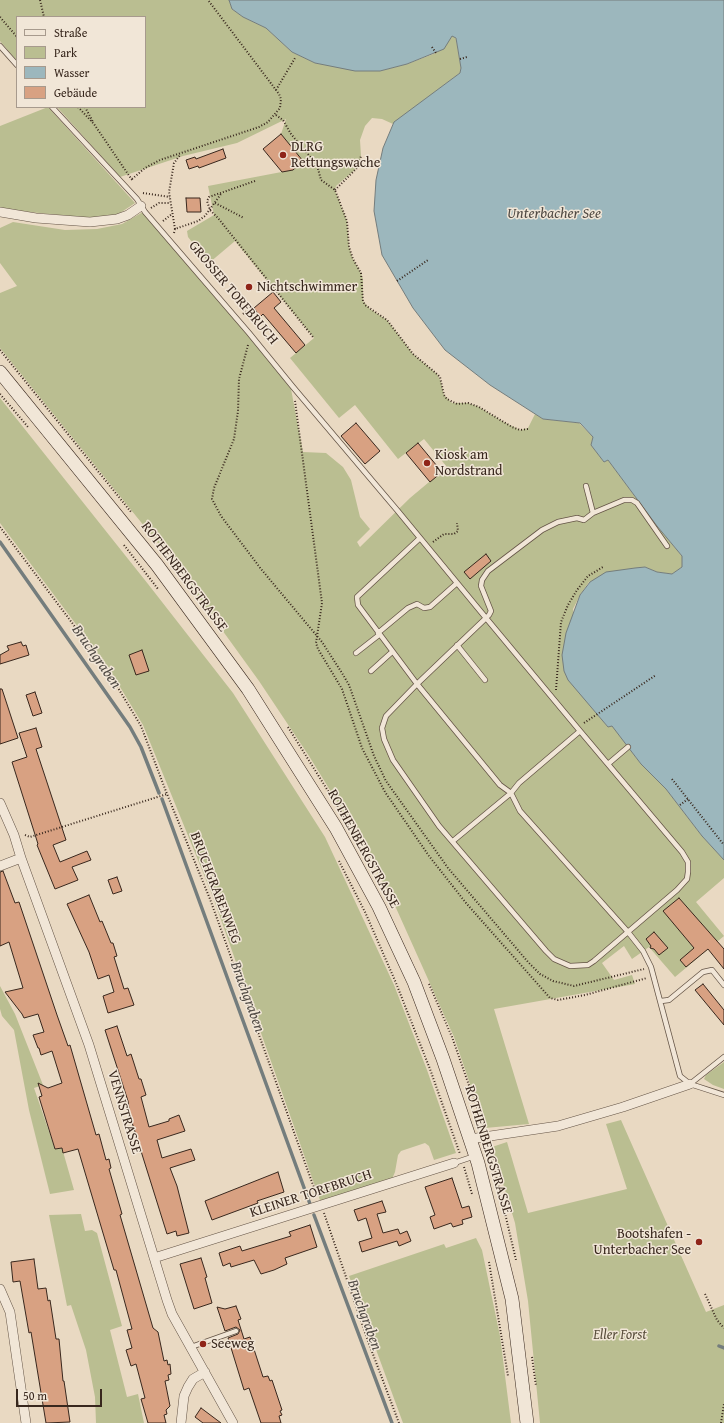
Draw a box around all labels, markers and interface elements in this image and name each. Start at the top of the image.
legend [16,16,146,108]
text: Straße [54,24,87,41]
text: Park [54,44,77,61]
text: Wasser [54,64,90,81]
text: Gebäude [54,84,97,101]
place label: DLRG Rettungswache [291,139,380,172]
marker: DLRG Rettungswache [278,150,288,160]
water label: Unterbacher See [507,205,601,223]
street label: GROSSER TORFBRUCH [185,238,281,348]
place label: Nichtschwimmer [257,279,357,295]
marker: Nichtschwimmer [244,282,254,292]
place label: Kiosk am Nordstrand [435,447,502,480]
marker: Kiosk am Nordstrand [422,458,432,468]
street label: ROTHENBERGSTRASSE [137,519,231,635]
water label: Bruchgraben [67,622,125,692]
street label: ROTHENBERGSTRASSE [323,787,403,911]
street label: BRUCHGRABENWEG [186,830,244,946]
water label: Bruchgraben [226,959,268,1035]
street label: VENNSTRASSE [103,1068,145,1156]
street label: ROTHENBERGSTRASSE [460,1084,516,1216]
street label: KLEINER TORFBRUCH [248,1166,374,1222]
place label: Bootshafen - Unterbacher See [594,1226,691,1258]
marker: Bootshafen - Unterbacher See [694,1237,704,1247]
water label: Bruchgraben [343,1277,385,1353]
park label: Eller Forst [593,1327,647,1343]
place label: Seeweg [211,1336,254,1352]
marker: Seeweg [198,1339,208,1349]
scale bar [18,1381,104,1407]
text: 50 m [23,1387,47,1404]

